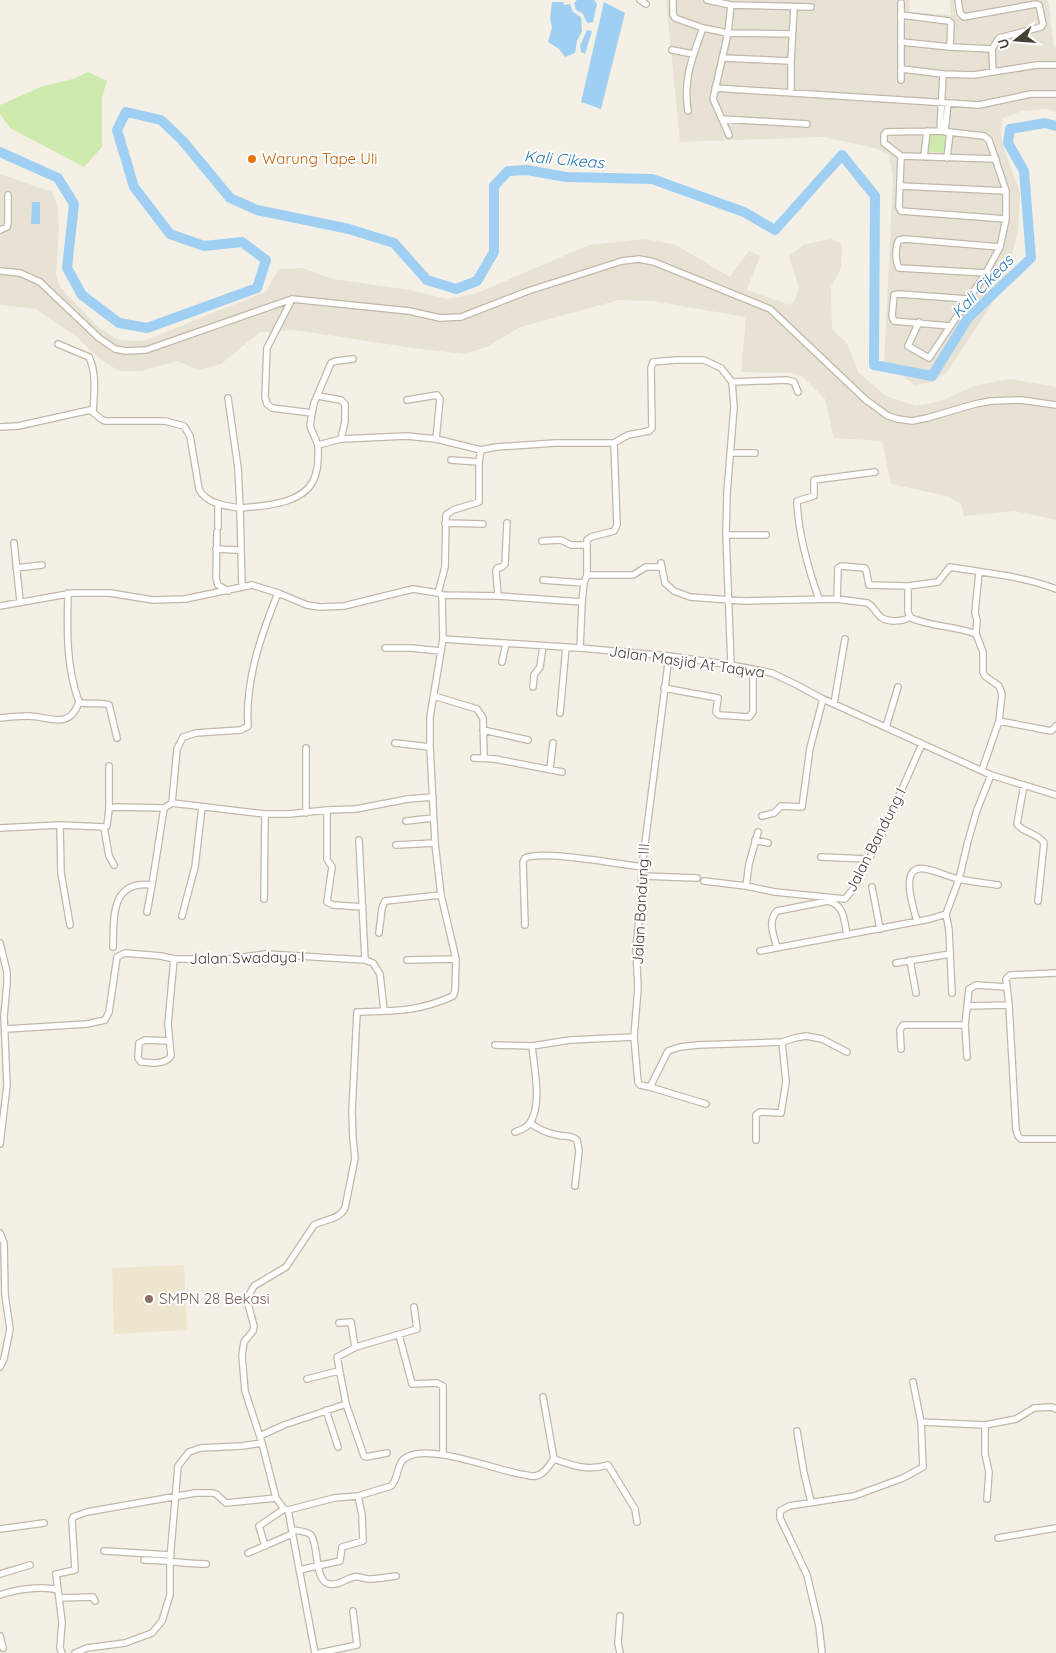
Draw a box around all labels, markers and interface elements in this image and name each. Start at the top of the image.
north arrow [991,15,1041,65]
text: U [994,36,1014,51]
water label: Kali Cikeas [523,146,606,173]
place label: Warung Tape Uli [262,149,378,168]
marker: Warung Tape Uli [246,153,258,165]
water label: Kali Cikeas [947,249,1018,322]
street label: Jalan Masjid At Taqwa [608,641,766,682]
street label: Jalan Bandung I [841,785,910,895]
street label: Jalan Bandung III [628,843,653,965]
street label: Jalan Swadaya I [189,947,305,968]
place label: SMPN 28 Bekasi [159,1289,270,1308]
marker: SMPN 28 Bekasi [143,1293,155,1305]

